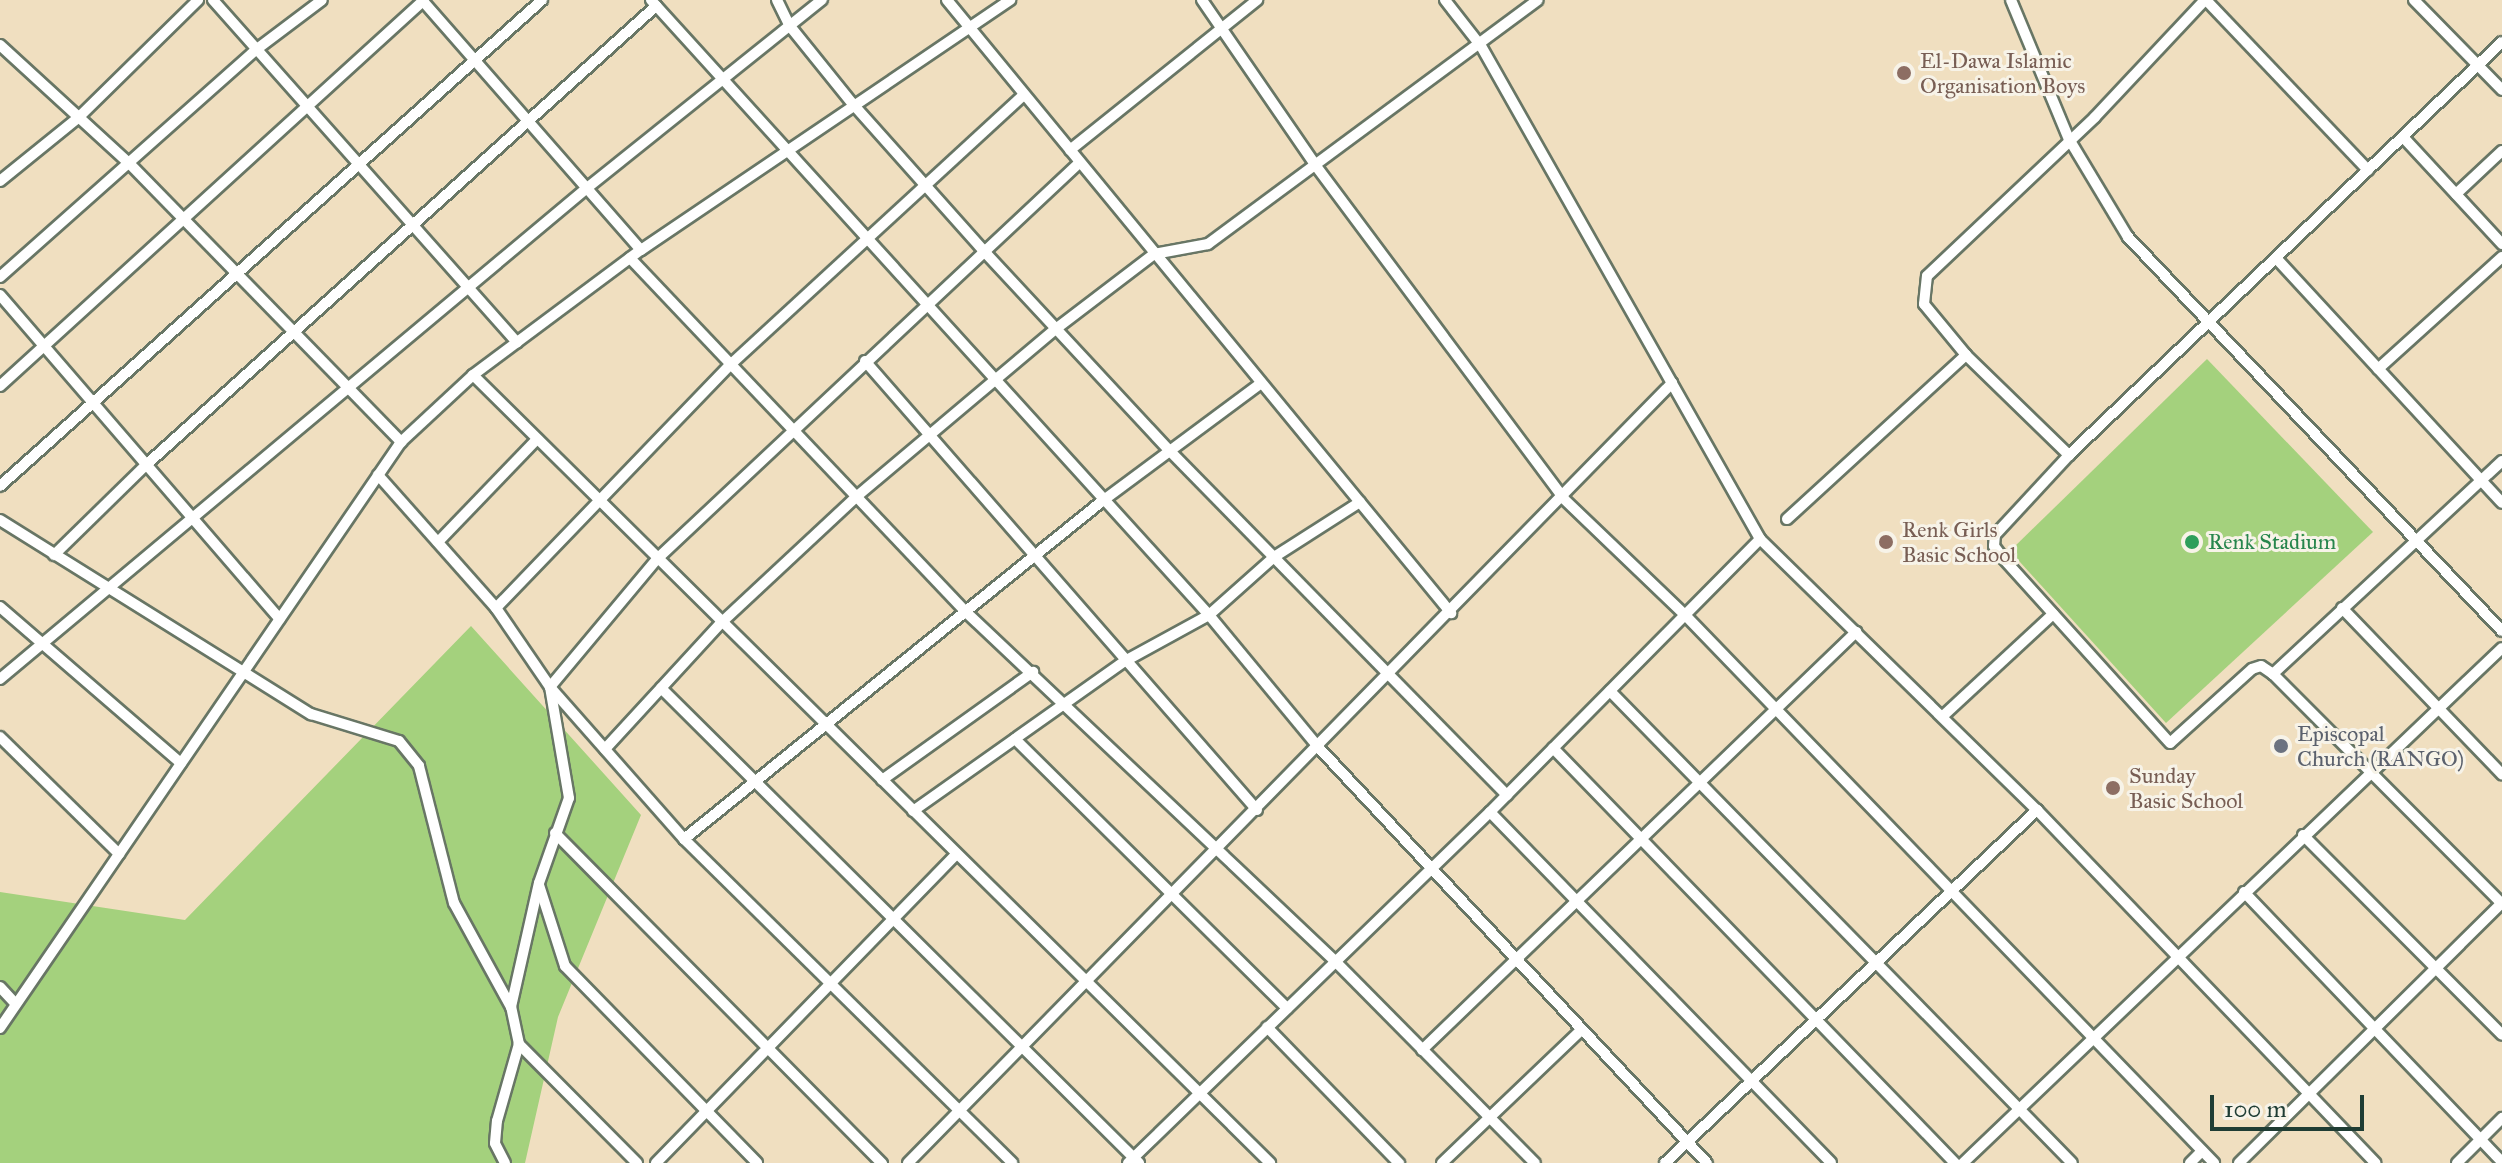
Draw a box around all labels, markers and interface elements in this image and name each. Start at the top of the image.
place label: El-Dawa Islamic Organisation Boys [1920,47,2085,98]
marker: El-Dawa Islamic Organisation Boys [1895,64,1913,82]
place label: Renk Girls Basic School [1902,516,2016,568]
place label: Renk Stadium [2208,529,2336,555]
marker: Renk Girls Basic School [1877,533,1895,551]
marker: Renk Stadium [2183,533,2201,551]
place label: Episcopal Church (RANGO) [2297,720,2464,772]
marker: Episcopal Church (RANGO) [2272,737,2290,755]
place label: Sunday Basic School [2129,762,2243,814]
marker: Sunday Basic School [2104,779,2122,797]
scale bar [2214,1079,2368,1129]
text: 100 m [2224,1094,2287,1124]

